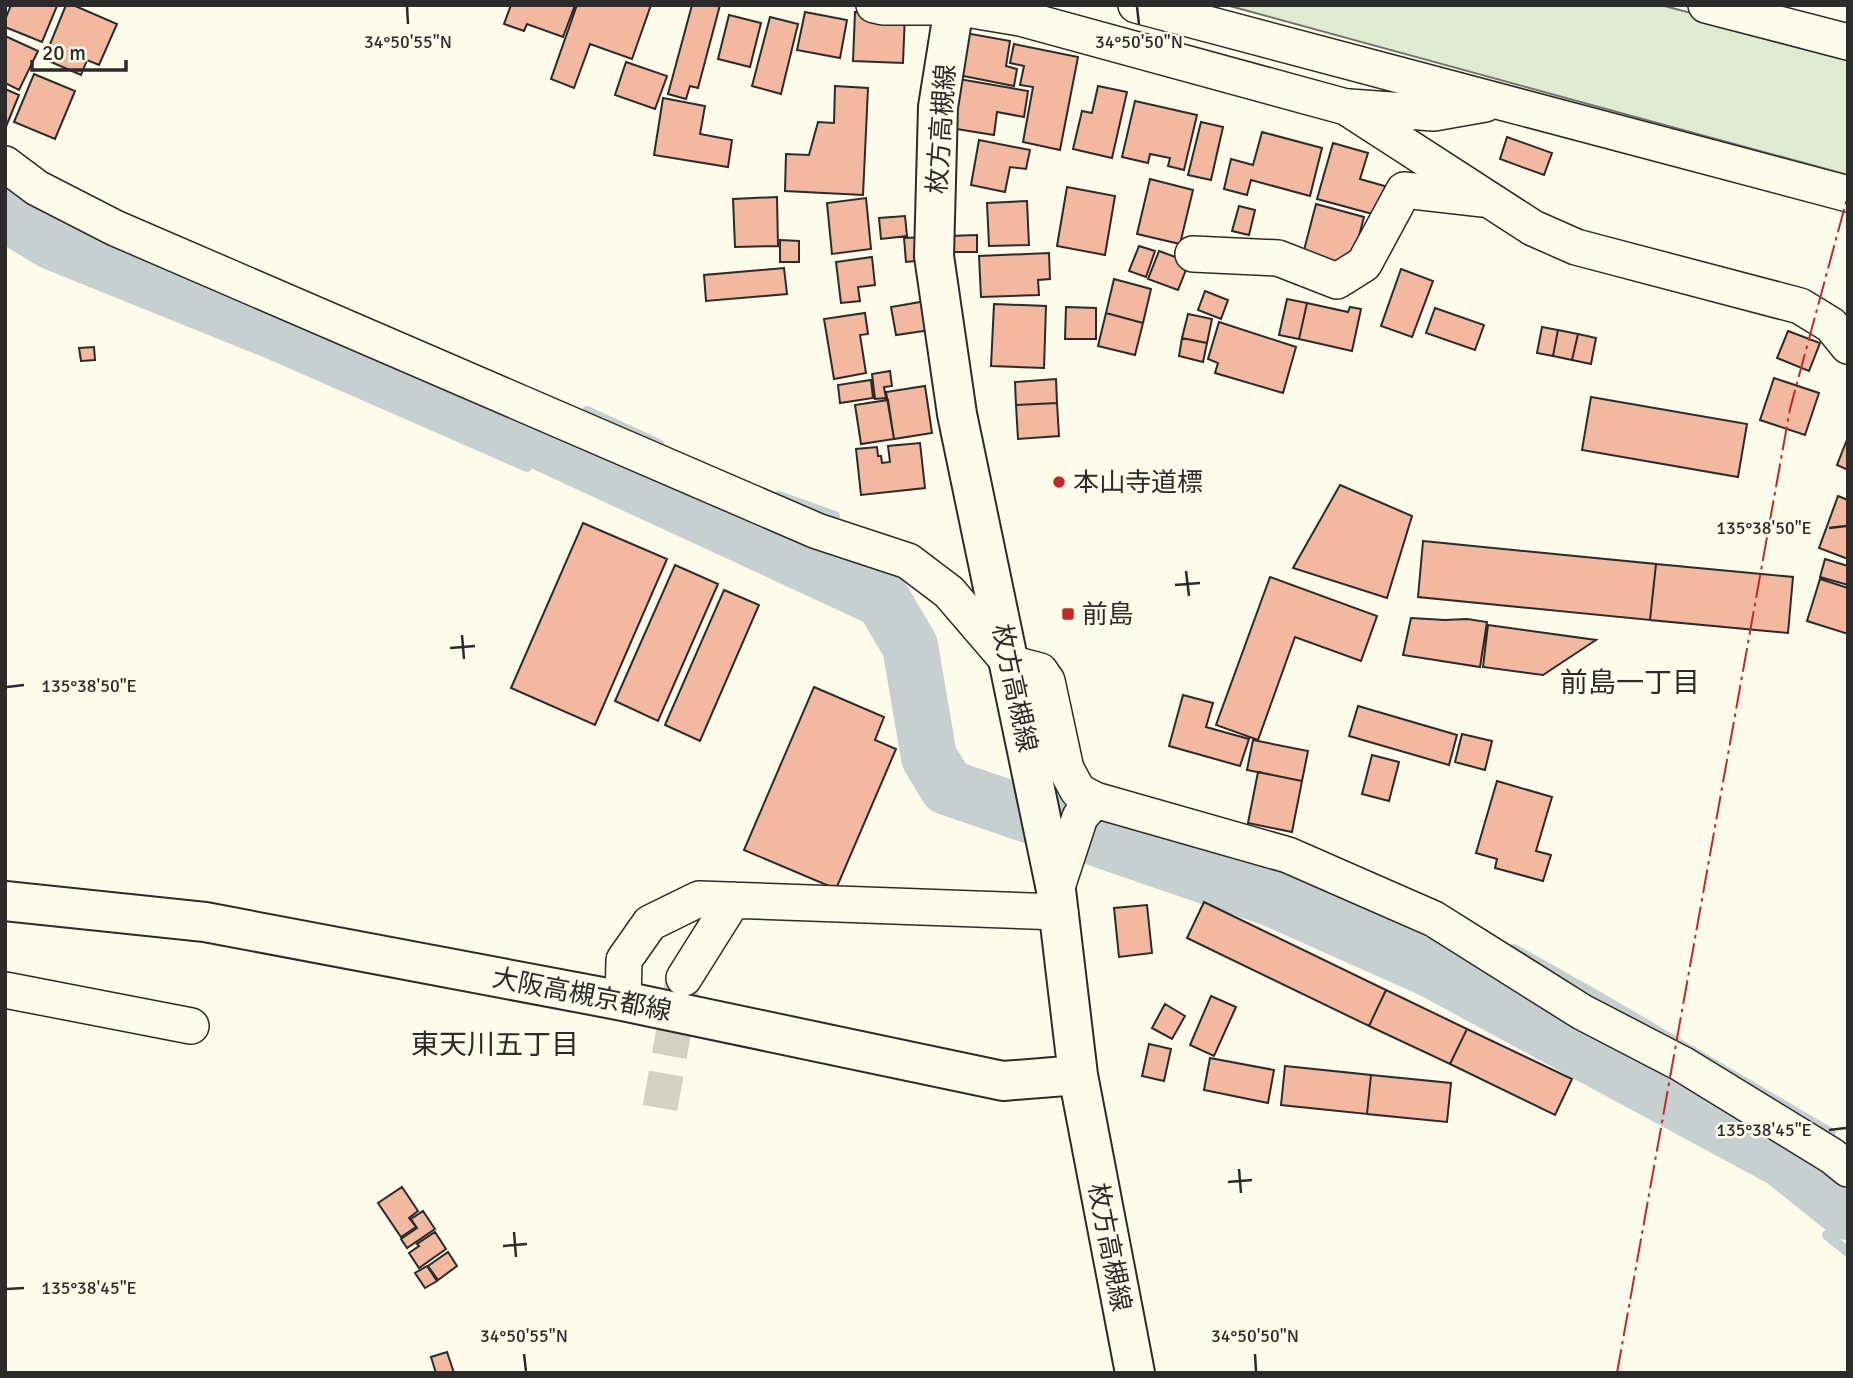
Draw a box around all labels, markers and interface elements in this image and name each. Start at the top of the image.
scale bar [32,28,126,72]
text: 34°50'55"N [364,31,452,53]
text: 34°50'50"N [1095,31,1183,53]
text: 20 m [42,40,86,66]
street label: 枚方高槻線 [922,63,962,195]
place label: 本山寺道標 [1073,467,1203,499]
marker: 本山寺道標 [1051,474,1067,490]
text: 135°38'50"E [1716,517,1812,539]
place label: 前島 [1082,599,1134,631]
marker: 前島 [1060,606,1076,622]
street label: 枚方高槻線 [985,621,1043,755]
district label: 前島一丁目 [1560,666,1700,700]
text: 135°38'50"E [41,675,137,697]
street label: 大阪高槻京都線 [489,962,674,1028]
district label: 東天川五丁目 [411,1028,579,1062]
text: 135°38'45"E [1716,1119,1812,1141]
street label: 枚方高槻線 [1081,1180,1137,1314]
text: 135°38'45"E [41,1277,137,1299]
text: 34°50'55"N [480,1325,568,1347]
text: 34°50'50"N [1211,1325,1299,1347]

